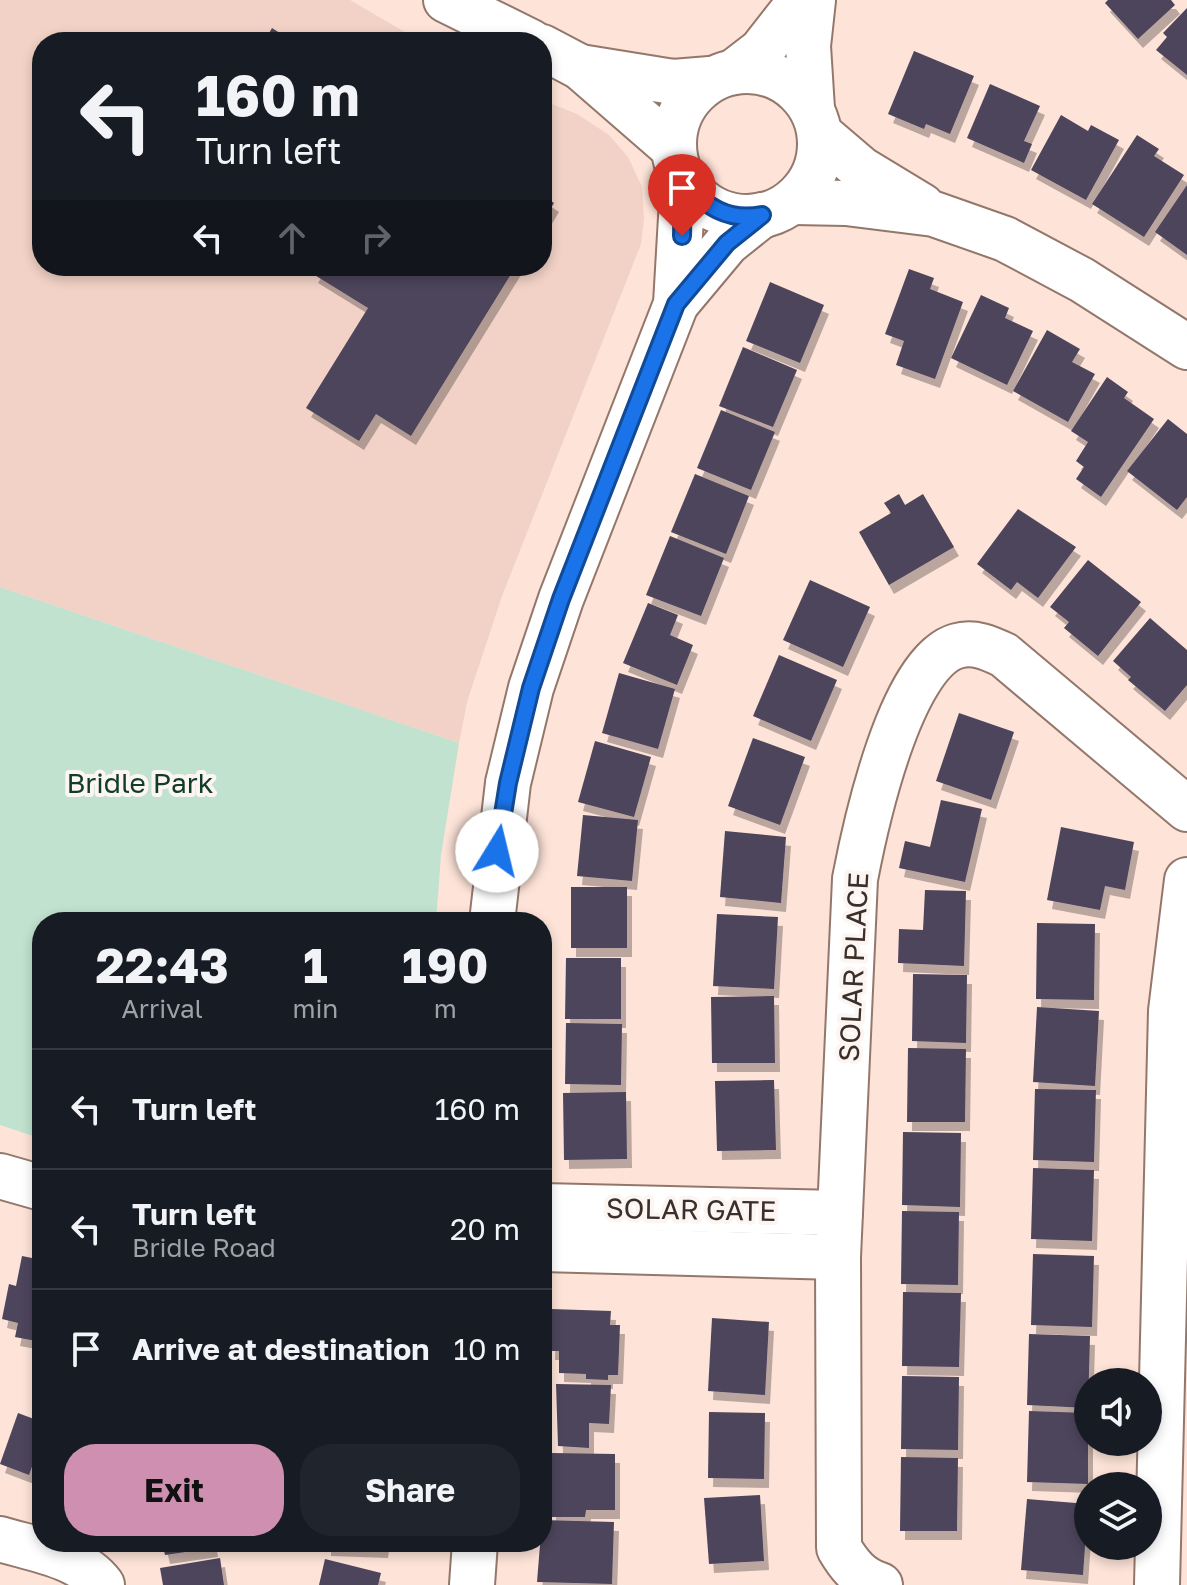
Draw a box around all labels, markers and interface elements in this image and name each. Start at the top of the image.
text: 160 m [196,61,360,128]
icon: left [64,64,168,168]
text: Turn left [196,129,342,172]
pin [648,154,716,236]
icon: arrive [660,166,704,210]
icon: left [186,216,230,260]
icon: ahead [270,216,314,260]
icon: right [354,216,398,260]
park label: Bridle Park [67,766,214,799]
position arrow [455,809,539,893]
street label: SOLAR PLACE [832,871,874,1063]
text: 22:43 [96,936,229,994]
text: 1 [303,936,328,994]
text: 190 [402,936,488,994]
text: Arrival [121,993,203,1024]
text: min [292,993,338,1024]
text: m [434,993,457,1024]
icon: left [64,1087,108,1131]
text: Turn left [132,1091,257,1127]
text: 160 m [435,1091,520,1127]
street label: SOLAR GATE [606,1191,776,1227]
text: Turn left [132,1196,257,1232]
icon: left [64,1207,108,1251]
text: 20 m [450,1211,520,1247]
text: Bridle Road [132,1232,276,1263]
icon: arrive [64,1327,108,1371]
text: Arrive at destination [132,1331,429,1367]
text: 10 m [453,1331,521,1367]
map controls [1074,1368,1162,1560]
button: sound [1074,1368,1162,1456]
button: Exit [64,1444,284,1536]
button: Share [300,1444,520,1536]
button: layers [1074,1472,1162,1560]

